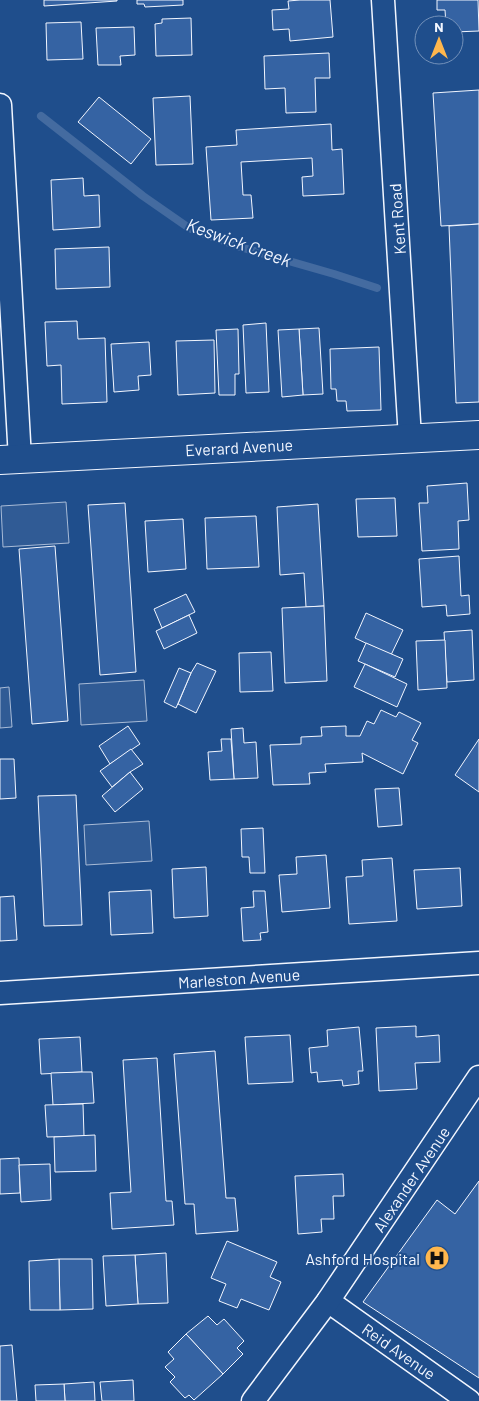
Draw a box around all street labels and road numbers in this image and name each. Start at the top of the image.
street label: Kent Road [385,183,409,255]
street label: Everard Avenue [185,435,293,459]
street label: Marleston Avenue [177,964,301,992]
street label: Alexander Avenue [369,1123,453,1235]
street label: Reid Avenue [359,1319,439,1383]

